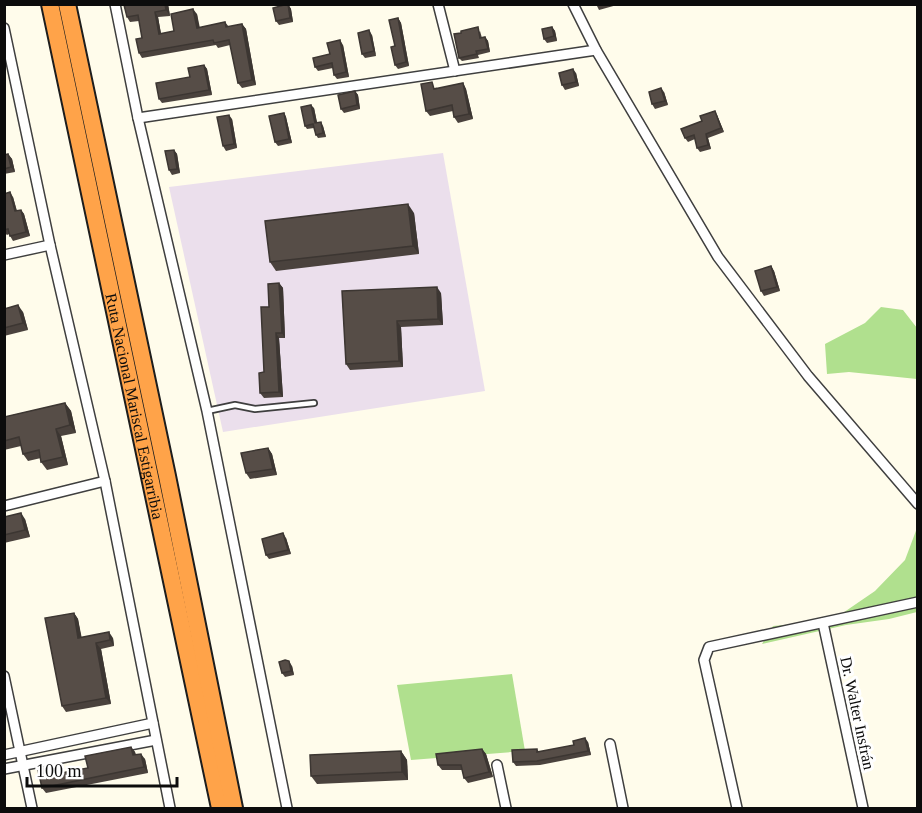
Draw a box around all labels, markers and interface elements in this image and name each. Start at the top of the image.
street label: Ruta Nacional Mariscal Estigarribia [102,292,167,521]
street label: Dr. Walter Insfrán [837,655,878,771]
scale bar [27,750,177,788]
text: 100 m [36,761,82,781]

